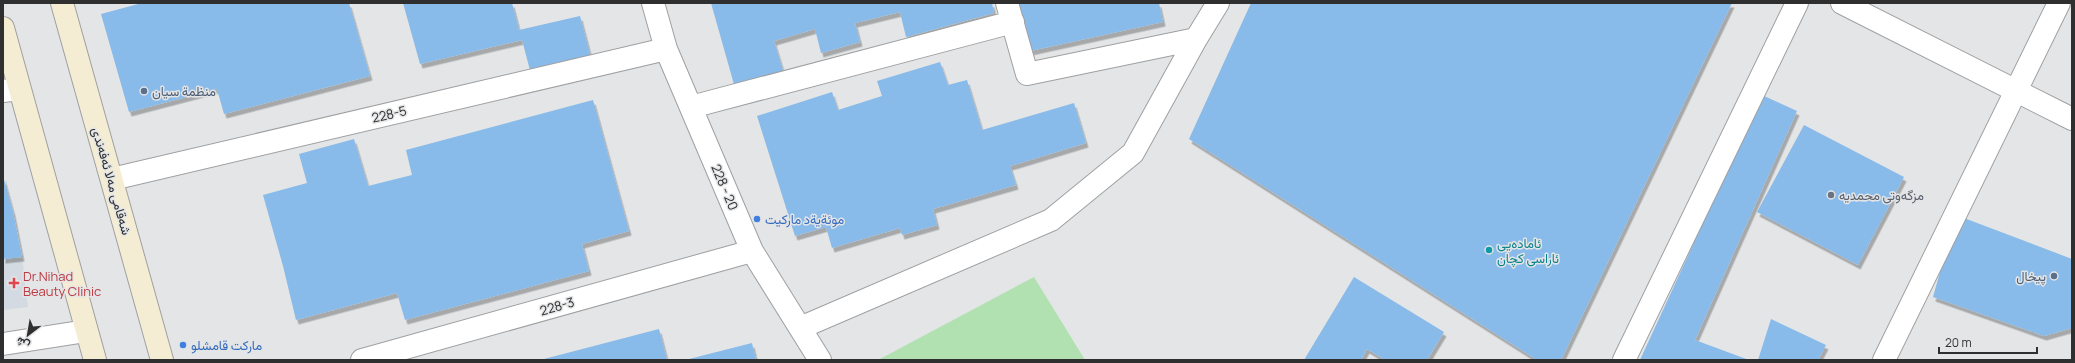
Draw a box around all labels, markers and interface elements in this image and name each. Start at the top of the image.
place label: منظمة سيان [152,82,216,100]
marker: منظمة سيان [139,86,149,96]
street label: 228-5 [370,101,408,127]
street label: شەقامی مەلا ئەفەندی [88,125,136,237]
street label: 228 - 20 [707,161,743,213]
place label: مزگەوتی محمدیە [1839,186,1924,204]
marker: مزگەوتی محمدیە [1826,190,1836,200]
place label: موئةيةد ماركيت [765,210,844,228]
marker: موئةيةد ماركيت [752,214,762,224]
place label: ئامادەیی ئاراسی کچان [1497,234,1559,268]
marker: ئامادەیی ئاراسی کچان [1484,245,1494,255]
place label: Dr.Nihad Beauty Clinic [23,267,101,300]
place label: پيخال [2016,267,2046,286]
marker: پيخال [2049,271,2059,281]
marker: Dr.Nihad Beauty Clinic [8,277,20,289]
street label: 228-3 [538,293,576,319]
north arrow [8,315,48,355]
scale bar [1939,329,2037,355]
text: ش [13,334,32,354]
text: 20 m [1945,334,1972,351]
place label: ماركت قامشلو [191,336,262,354]
marker: ماركت قامشلو [178,340,188,350]

